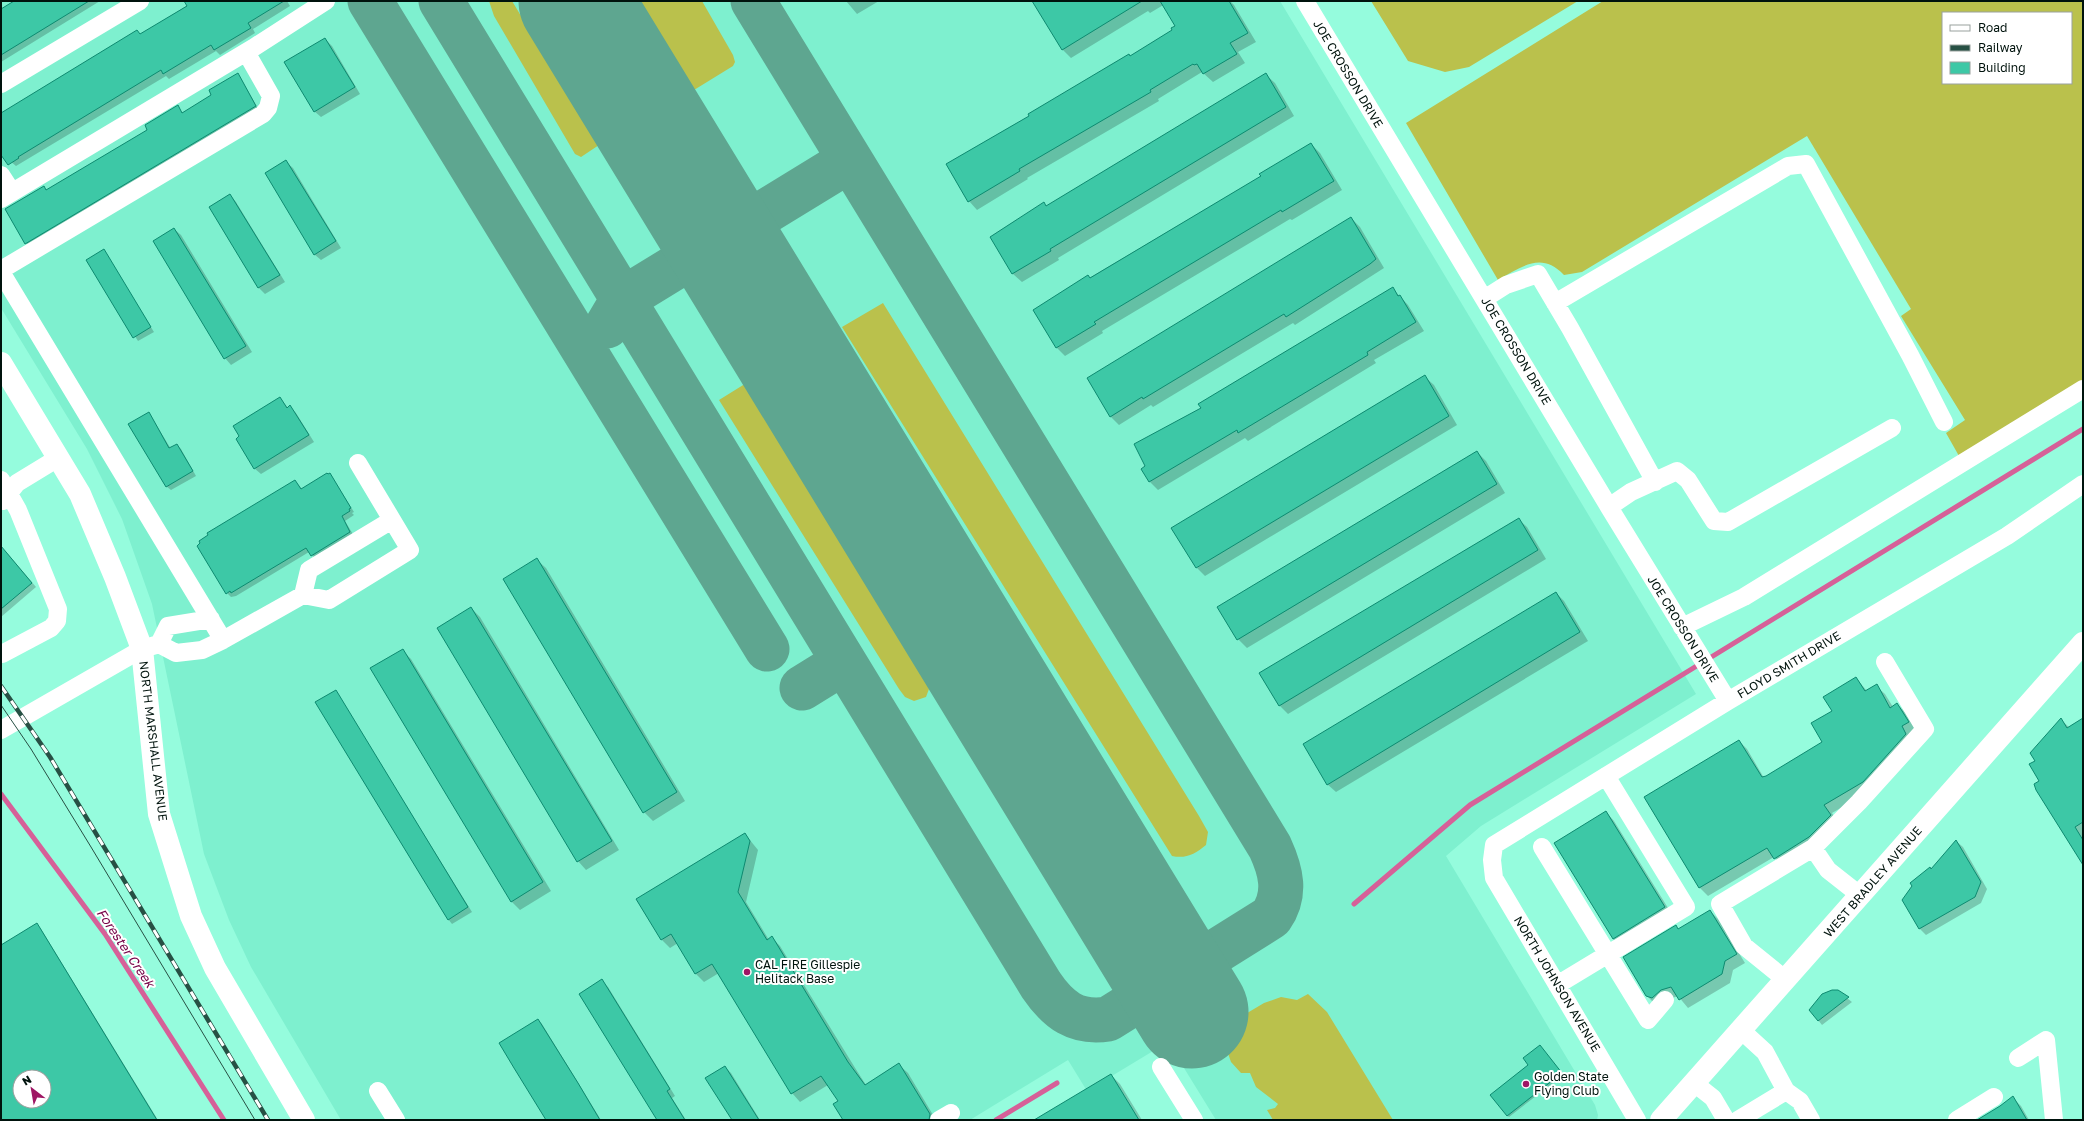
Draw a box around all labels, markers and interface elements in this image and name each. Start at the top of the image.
legend [1942,12,2072,84]
street label: JOE CROSSON DRIVE [1310,17,1387,130]
text: Road [1978,20,2007,35]
text: Railway [1978,40,2023,55]
text: Building [1978,60,2026,75]
street label: JOE CROSSON DRIVE [1478,294,1555,407]
street label: JOE CROSSON DRIVE [1644,573,1722,685]
street label: FLOYD SMITH DRIVE [1734,628,1843,701]
street label: NORTH MARSHALL AVENUE [136,660,171,822]
street label: WEST BRADLEY AVENUE [1820,823,1925,940]
water label: Forester Creek [94,905,159,992]
street label: NORTH JOHNSON AVENUE [1511,913,1604,1054]
place label: CAL FIRE Gillespie Helitack Base [755,957,860,986]
marker: CAL FIRE Gillespie Helitack Base [742,967,752,977]
north arrow [12,1069,52,1109]
place label: Golden State Flying Club [1534,1069,1609,1098]
text: N [20,1072,34,1088]
marker: Golden State Flying Club [1521,1079,1531,1089]

